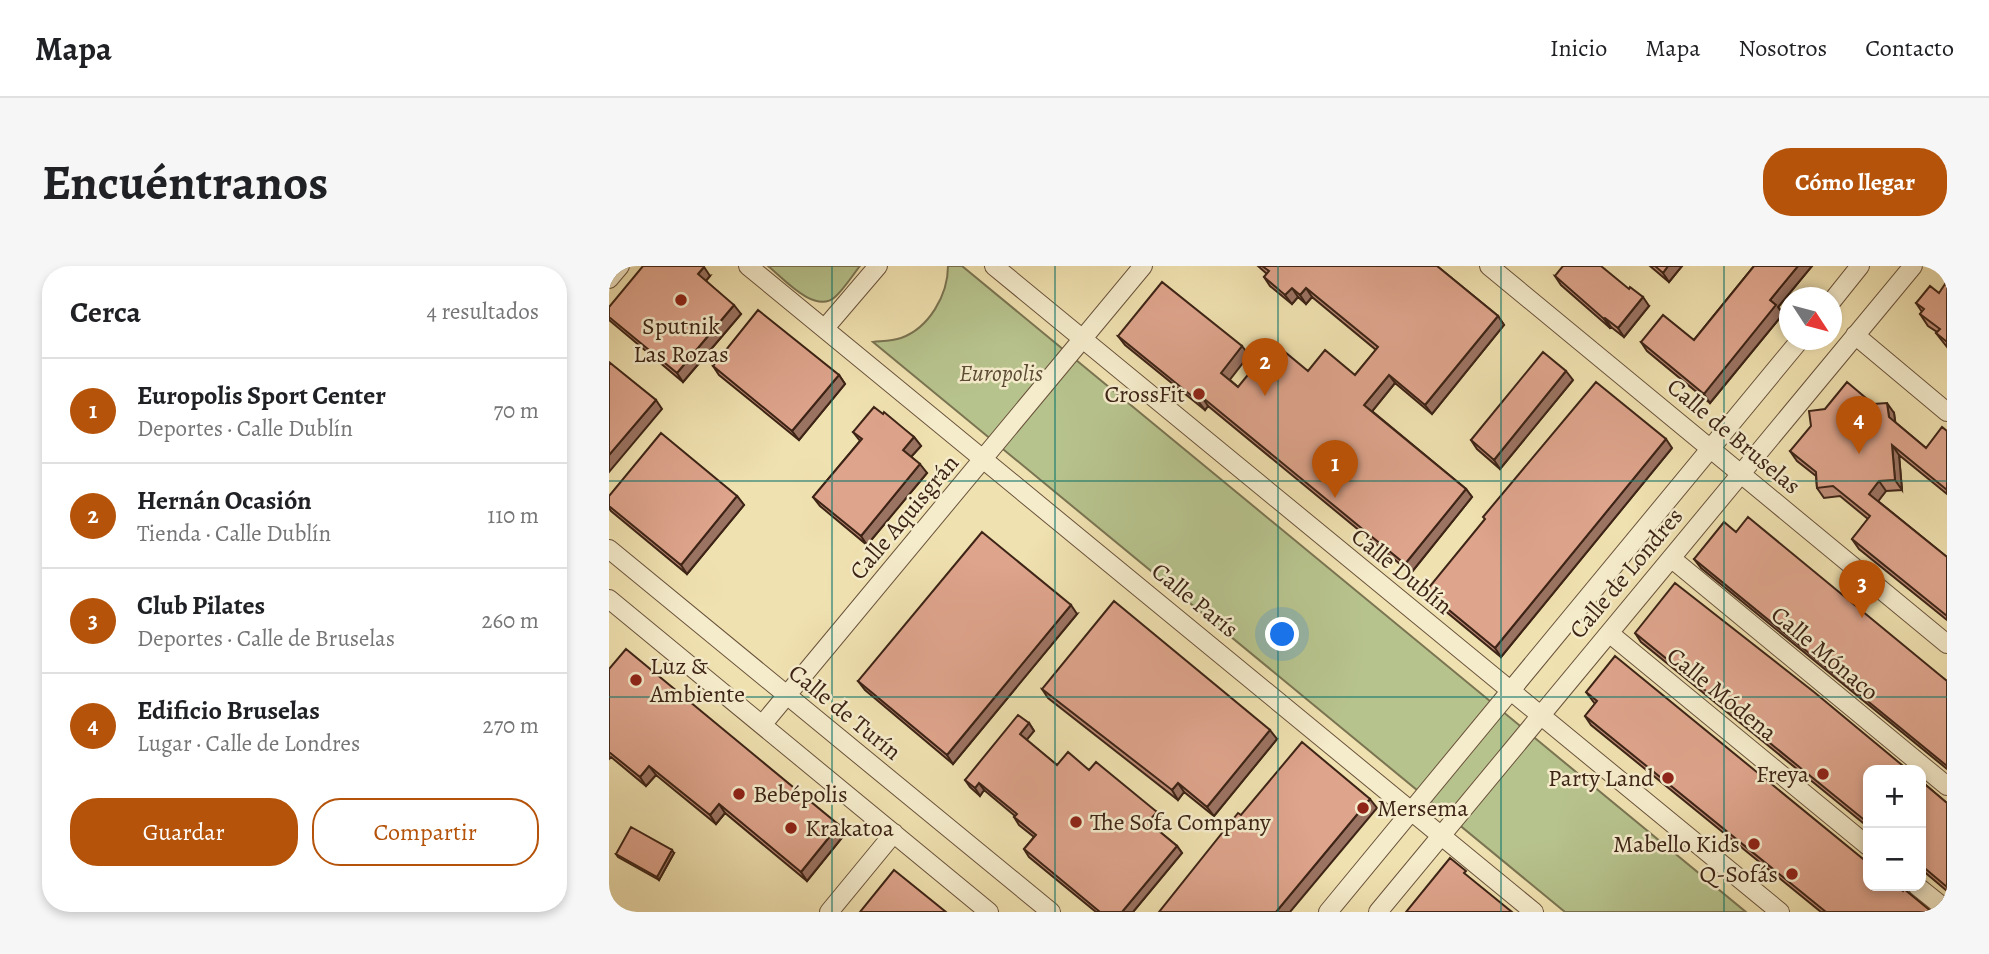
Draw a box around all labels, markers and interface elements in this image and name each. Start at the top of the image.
text: Mapa [35,26,112,71]
text: Inicio [1550,32,1607,64]
text: Mapa [1645,32,1700,64]
text: Nosotros [1738,32,1827,64]
text: Contacto [1865,32,1954,64]
button: Cómo llegar [1763,148,1947,216]
text: Encuéntranos [42,149,328,216]
north arrow [1779,287,1842,350]
text: Cerca [70,292,141,332]
marker: Sputnik Las Rozas [673,292,689,308]
text: 4 resultados [426,296,539,327]
place label: Sputnik Las Rozas [633,310,729,370]
pin: 2 [1242,338,1288,396]
park label: Europolis [959,357,1043,389]
street label: Calle de Bruselas [1660,371,1808,501]
text: Europolis Sport Center [137,378,386,413]
place label: CrossFit [1104,378,1185,410]
marker: CrossFit [1191,386,1207,402]
text: 1 [89,395,97,426]
text: 70 m [493,395,539,426]
pin: 4 [1836,396,1882,454]
text: Deportes · Calle Dublín [137,413,353,444]
pin: 1 [1312,440,1358,498]
street label: Calle Aquisgrán [842,448,966,586]
text: Hernán Ocasión [137,483,312,518]
text: 2 [87,500,99,531]
text: 110 m [487,500,539,531]
street label: Calle de Londres [1562,501,1690,645]
text: Tienda · Calle Dublín [137,518,331,549]
street label: Calle Dublín [1345,520,1459,622]
street label: Calle París [1145,555,1245,645]
pin: 3 [1839,560,1885,618]
text: Club Pilates [137,588,265,623]
street label: Calle Mónaco [1764,599,1886,707]
text: 3 [88,605,98,636]
text: 260 m [481,605,539,636]
your location [1265,617,1299,651]
text: Deportes · Calle de Bruselas [137,623,395,654]
street label: Calle Módena [1660,640,1784,749]
place label: Luz & Ambiente [649,650,745,710]
street label: Calle de Turín [782,657,908,767]
marker: Luz & Ambiente [628,672,644,688]
text: Edificio Bruselas [137,693,320,728]
text: 4 [88,710,98,741]
text: 270 m [482,710,539,741]
text: Lugar · Calle de Londres [137,728,360,759]
place label: Freya [1756,758,1810,790]
place label: Party Land [1548,762,1654,794]
map controls [1863,765,1926,891]
button: + [1863,765,1926,828]
marker: Freya [1815,766,1831,782]
marker: Party Land [1660,770,1676,786]
place label: Bebépolis [753,778,848,810]
marker: Bebépolis [731,786,747,802]
place label: Mersema [1377,792,1469,824]
button: Guardar [70,798,298,866]
button: Compartir [312,798,539,866]
marker: Mersema [1355,800,1371,816]
place label: The Sofa Company [1090,806,1271,838]
place label: Krakatoa [805,812,895,844]
marker: The Sofa Company [1068,814,1084,830]
marker: Krakatoa [783,820,799,836]
place label: Mabello Kids [1613,828,1740,860]
button: − [1863,828,1926,891]
marker: Mabello Kids [1746,836,1762,852]
place label: Q-Sofás [1699,858,1778,890]
marker: Q-Sofás [1784,866,1800,882]

